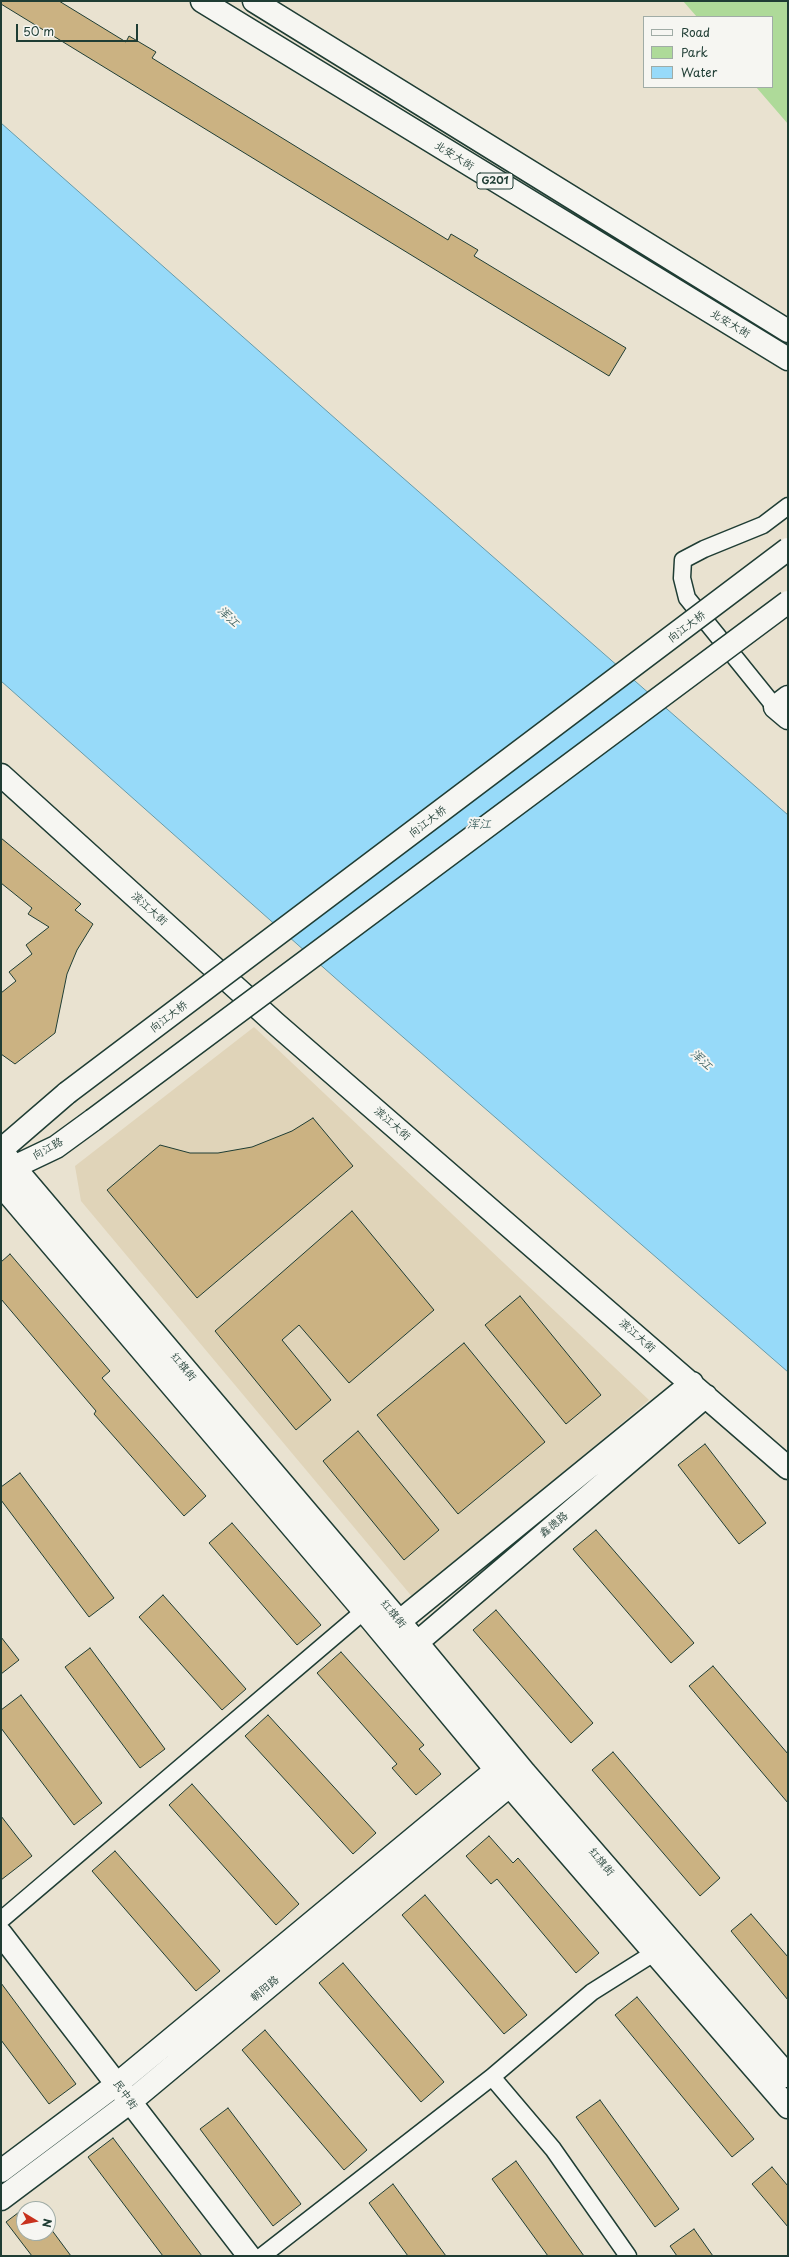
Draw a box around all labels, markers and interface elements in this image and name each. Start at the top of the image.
scale bar [18,16,140,42]
legend [643,16,773,88]
text: 50 m [23,22,54,40]
text: Road [681,23,710,41]
text: Park [681,43,708,61]
text: Water [681,63,717,81]
street label: 北安大街 [432,139,476,173]
road number: G201 [477,173,513,189]
street label: 北安大街 [708,307,752,341]
water label: 浑江 [214,604,242,630]
street label: 向江大桥 [665,608,709,646]
street label: 向江大桥 [406,803,450,841]
water label: 浑江 [467,818,491,832]
street label: 滨江大街 [128,889,170,929]
street label: 向江大桥 [147,998,191,1036]
water label: 浑江 [687,1047,715,1073]
street label: 滨江大街 [371,1105,413,1143]
street label: 向江路 [30,1135,66,1163]
street label: 滨江大街 [616,1317,658,1355]
street label: 红旗街 [167,1350,199,1384]
street label: 鑫德路 [537,1509,571,1541]
street label: 红旗街 [377,1597,409,1631]
street label: 红旗街 [585,1845,617,1879]
street label: 朝阳路 [248,1973,282,2005]
street label: 民中街 [110,2078,140,2112]
north arrow [16,2201,56,2241]
text: N [38,2217,56,2229]

